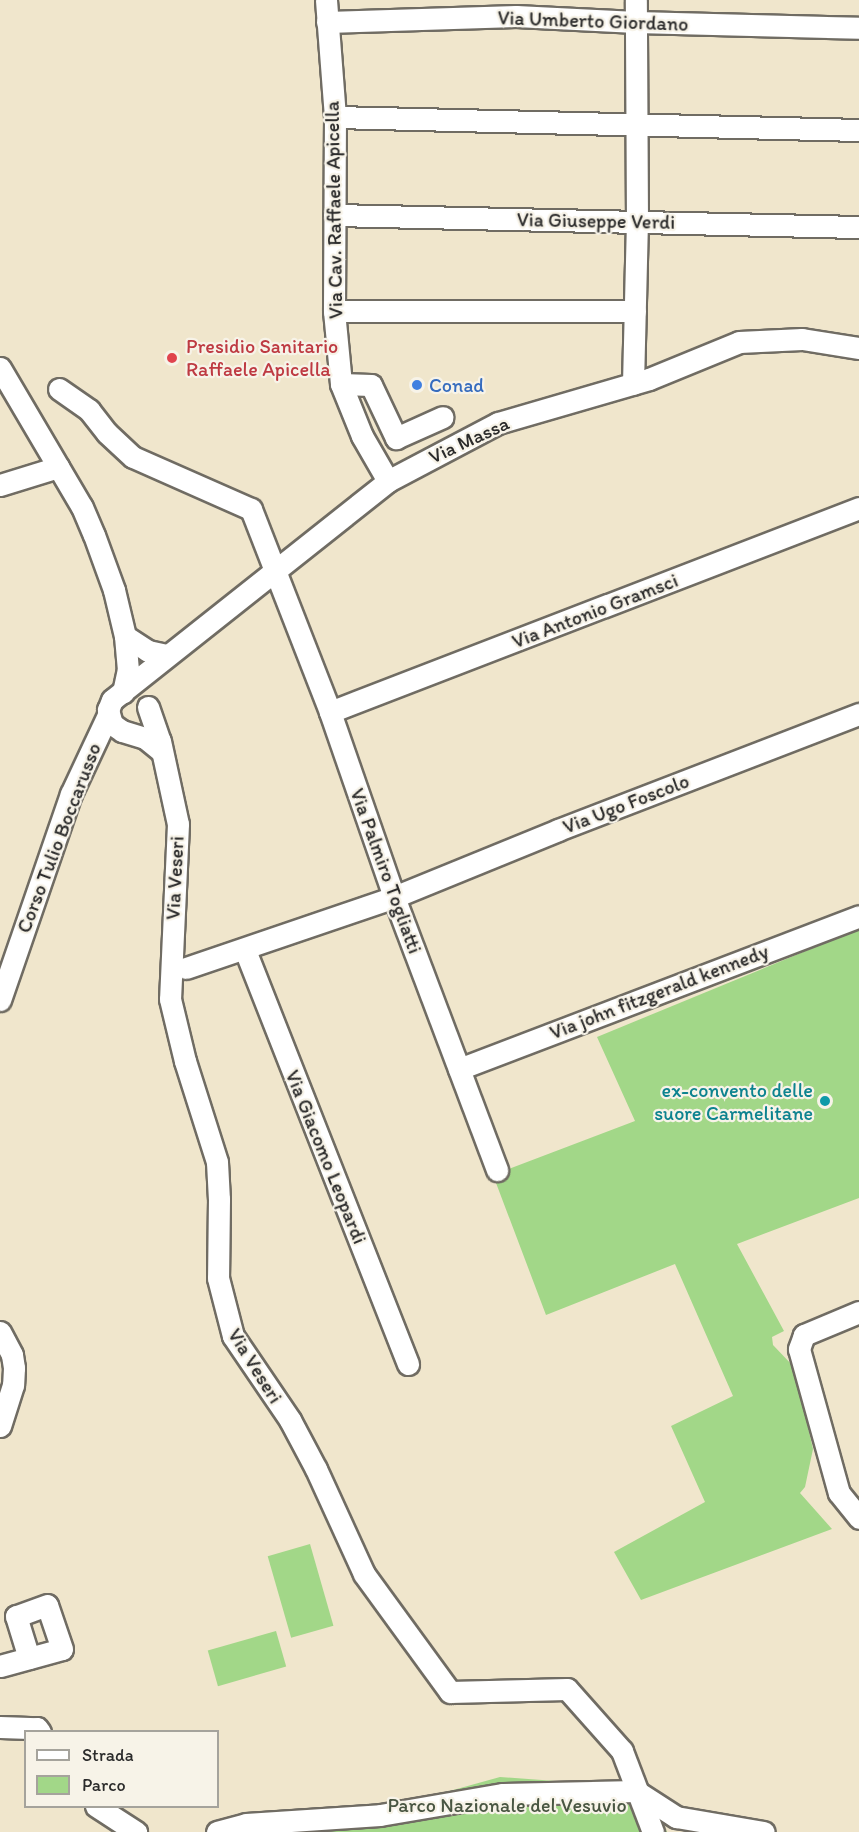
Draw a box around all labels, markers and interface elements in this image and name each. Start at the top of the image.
street label: Via Umberto Giordano [497,6,689,36]
street label: Via Cav. Raffaele Apicella [320,101,348,319]
street label: Via Giuseppe Verdi [517,208,675,234]
place label: Presidio Sanitario Raffaele Apicella [186,334,339,381]
marker: Presidio Sanitario Raffaele Apicella [163,349,181,367]
place label: Conad [429,373,484,397]
marker: Conad [410,378,424,392]
street label: Via Massa [425,411,513,469]
street label: Via Antonio Gramsci [509,568,681,654]
street label: Corso Tulio Boccarusso [12,741,106,935]
street label: Via Ugo Foscolo [560,769,692,839]
street label: Via Palmiro Togliatti [345,786,427,956]
street label: Via Veseri [161,836,189,920]
street label: Via john fitzgerald kennedy [546,939,772,1045]
street label: Via Giacomo Leopardi [280,1067,372,1247]
place label: ex-convento delle suore Carmelitane [656,1078,813,1125]
marker: ex-convento delle suore Carmelitane [818,1094,832,1108]
street label: Via Veseri [223,1325,287,1407]
legend [24,1730,219,1808]
text: Strada [82,1744,134,1766]
text: Parco [82,1774,126,1796]
park label: Parco Nazionale del Vesuvio [388,1793,626,1817]

